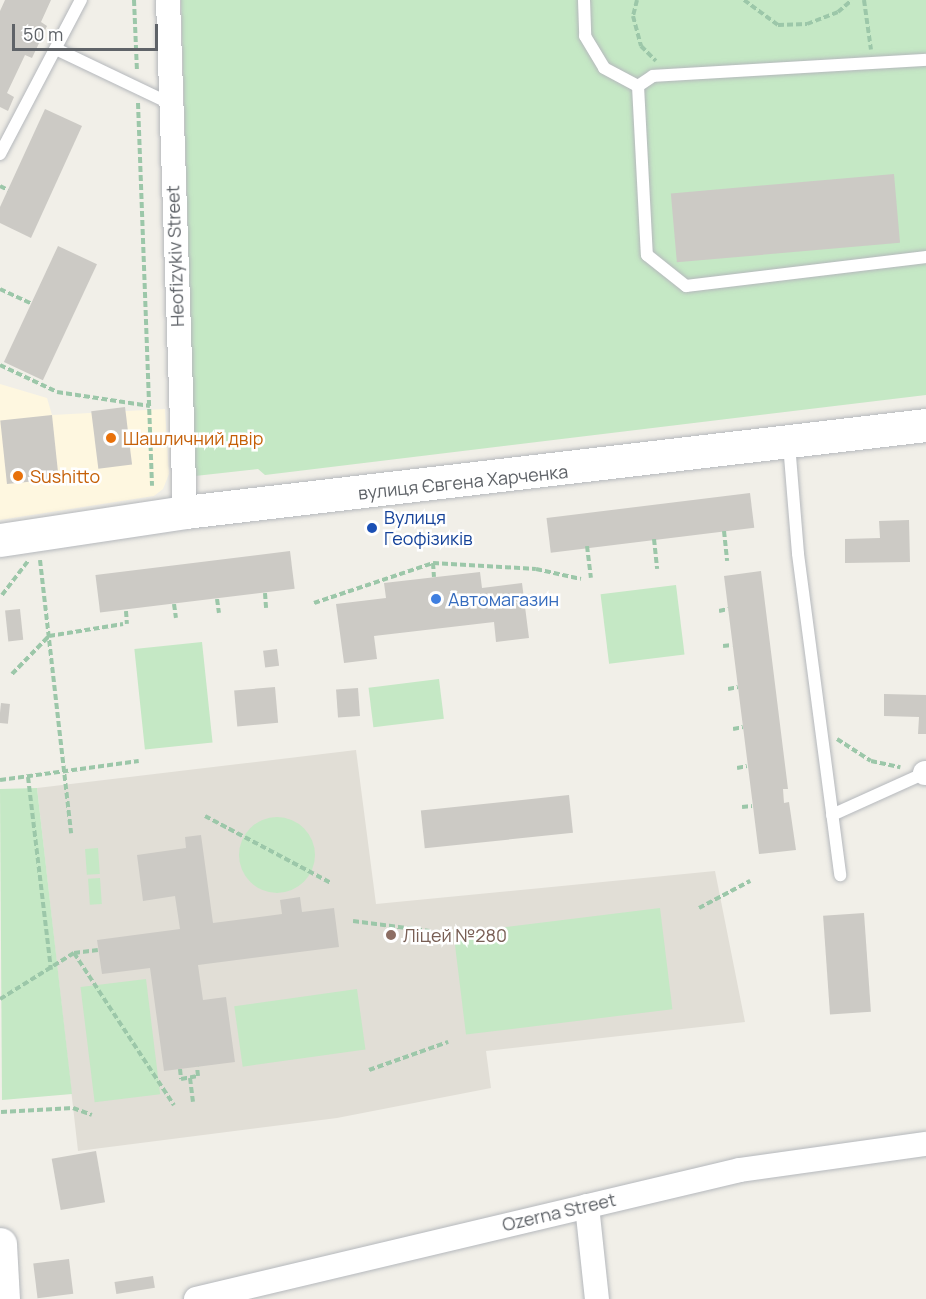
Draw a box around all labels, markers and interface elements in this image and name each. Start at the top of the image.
scale bar [15,12,160,50]
text: 50 m [23,22,63,46]
street label: Heofizykiv Street [162,185,188,327]
place label: Шашличний двір [123,427,263,449]
marker: Шашличний двір [104,431,118,445]
street label: вулиця Євгена Харченка [357,460,569,504]
place label: Sushitto [30,465,100,487]
marker: Sushitto [11,469,25,483]
place label: Вулиця Геофізиків [384,507,473,550]
marker: Вулиця Геофізиків [365,521,379,535]
place label: Автомагазин [448,588,559,610]
marker: Автомагазин [429,592,443,606]
place label: Ліцей №280 [403,924,507,946]
marker: Ліцей №280 [384,928,398,942]
street label: Ozerna Street [500,1188,618,1236]

